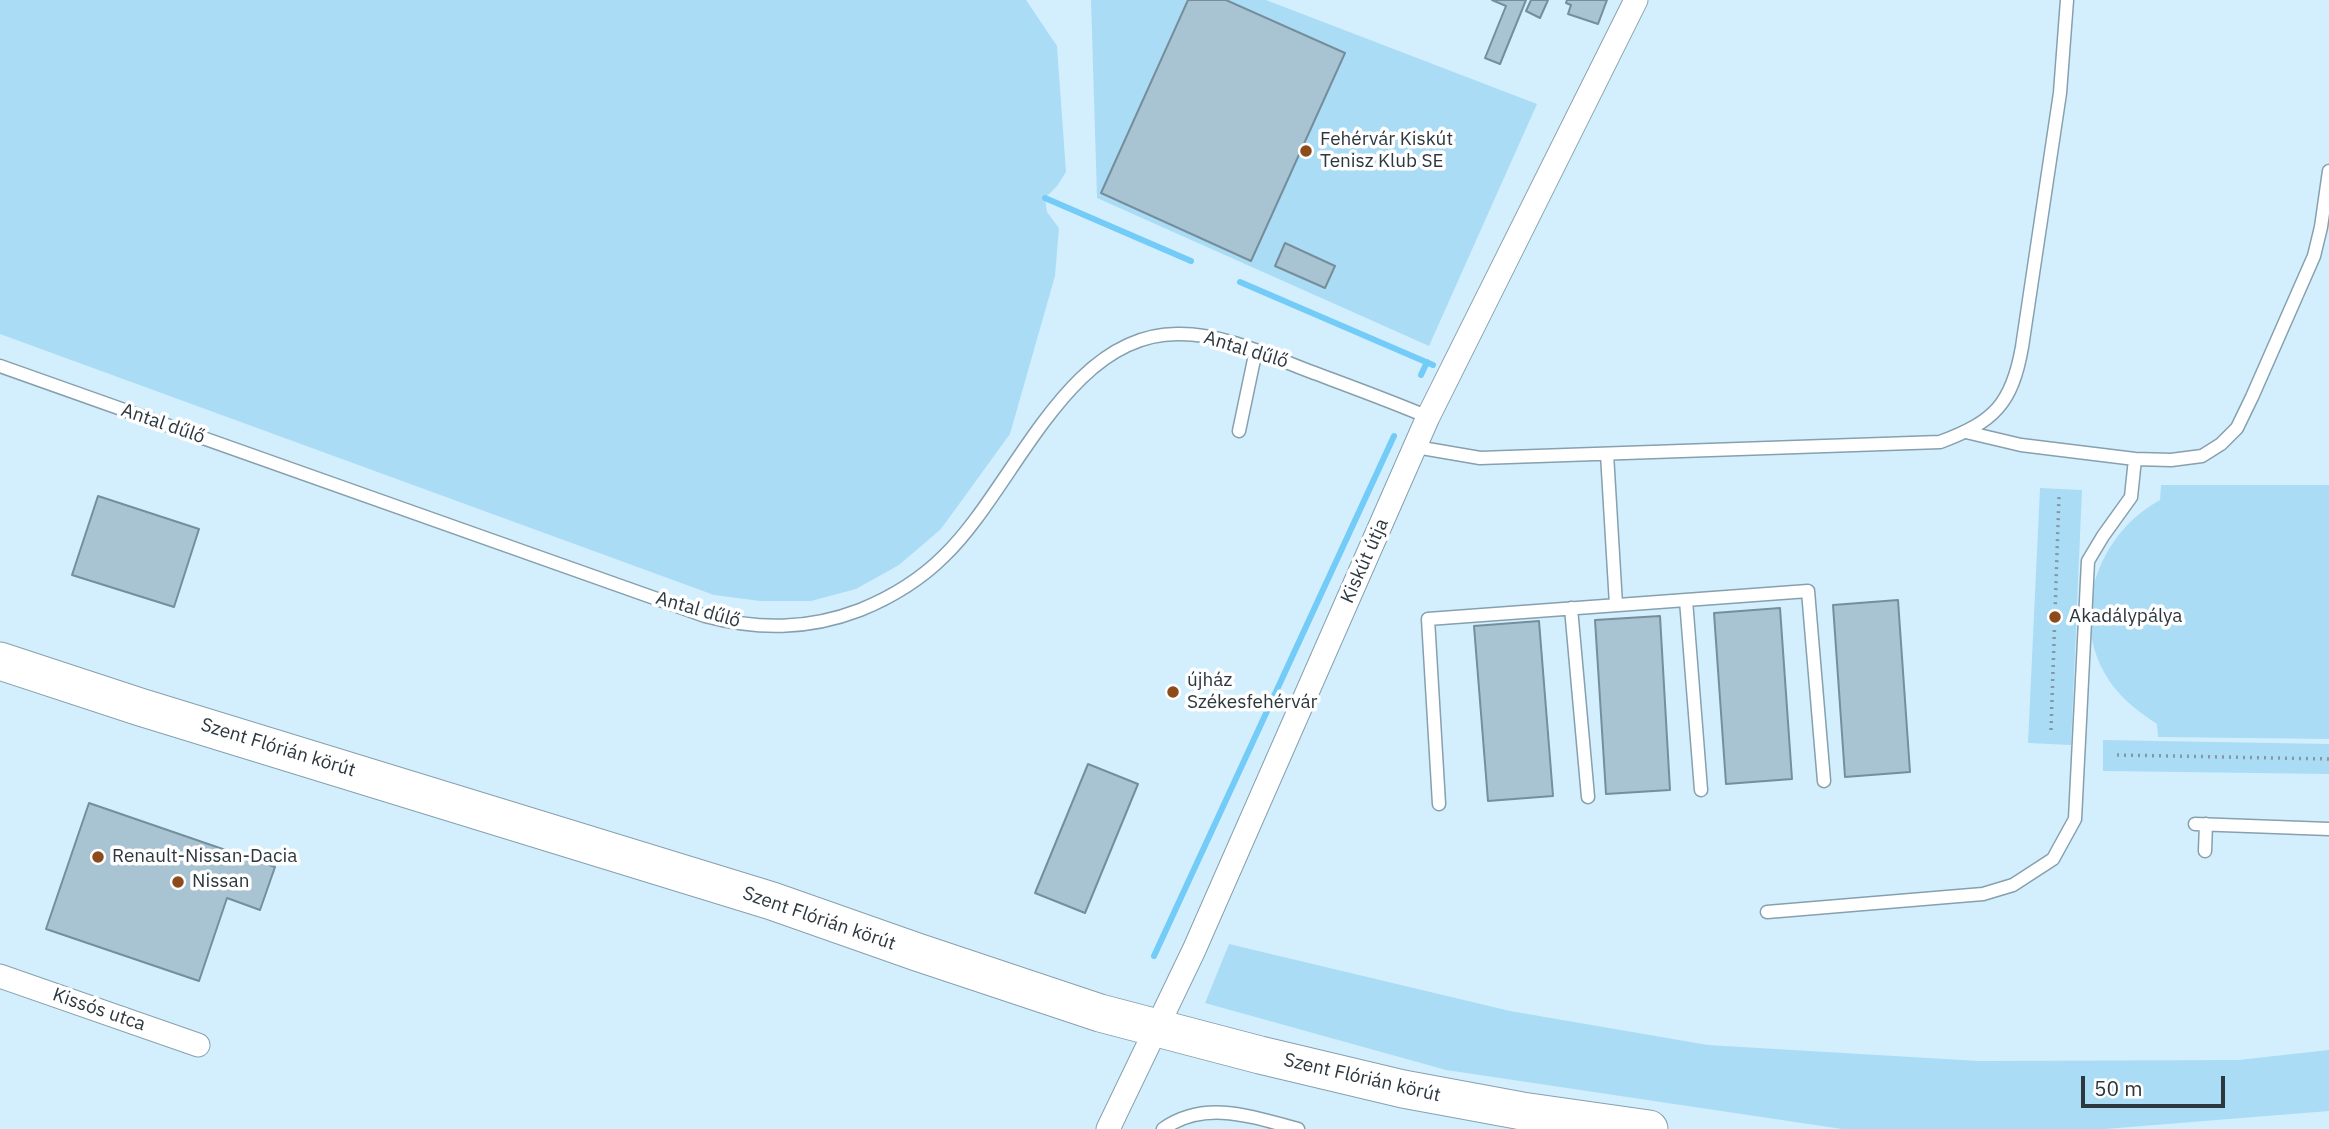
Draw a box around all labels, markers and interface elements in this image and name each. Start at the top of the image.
place label: Fehérvár Kiskút Tenisz Klub SE [1320,129,1453,173]
marker: Fehérvár Kiskút Tenisz Klub SE [1298,143,1314,159]
street label: Antal dűlő [1201,326,1291,374]
street label: Antal dűlő [118,399,208,449]
street label: Kiskút útja [1336,515,1394,607]
street label: Antal dűlő [653,587,743,633]
place label: Akadálypálya [2069,606,2182,628]
marker: Akadálypálya [2047,609,2063,625]
place label: újház Székesfehérvár [1187,670,1318,714]
marker: újház Székesfehérvár [1165,684,1181,700]
street label: Szent Flórián körút [198,714,358,782]
place label: Renault-Nissan-Dacia [112,846,297,868]
marker: Renault-Nissan-Dacia [90,849,106,865]
place label: Nissan [192,871,250,893]
marker: Nissan [170,874,186,890]
street label: Szent Flórián körút [739,882,899,956]
street label: Kissós utca [50,983,148,1037]
street label: Szent Flórián körút [1281,1049,1443,1107]
scale bar [2084,1062,2228,1106]
text: 50 m [2094,1074,2143,1102]

